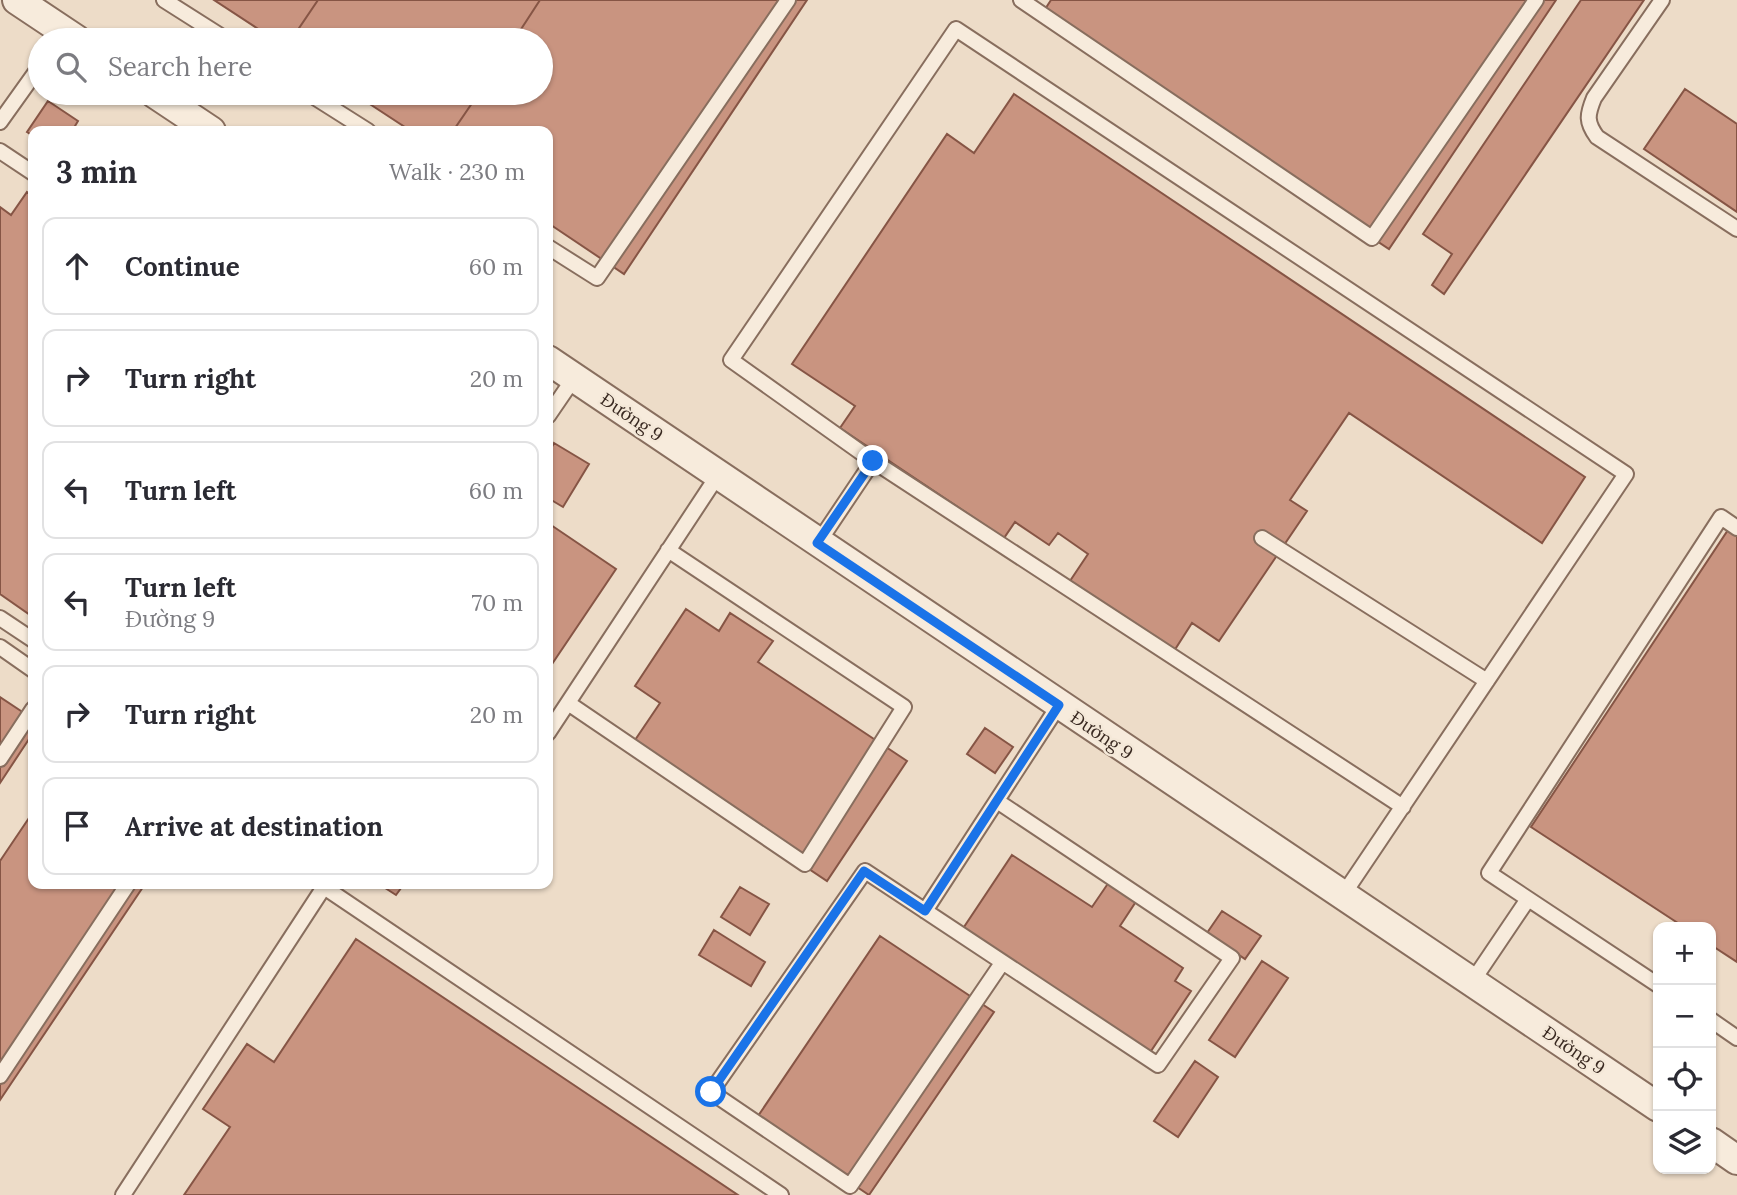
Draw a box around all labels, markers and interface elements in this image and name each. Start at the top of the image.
search box [28,28,553,105]
icon: search [52,48,90,86]
text: Search here [108,50,252,83]
text: 3 min [56,153,137,191]
text: Walk · 230 m [389,157,525,186]
icon: ahead [58,247,96,285]
text: Continue [125,250,240,283]
text: 60 m [469,252,523,281]
icon: right [58,359,96,397]
text: Turn right [125,362,256,395]
text: 20 m [470,364,523,393]
street label: Đường 9 [596,388,668,446]
route end [857,445,888,476]
icon: left [58,471,96,509]
text: Turn left [125,474,236,507]
text: 60 m [469,476,523,505]
text: Turn left [125,571,236,604]
icon: left [58,583,96,621]
text: 70 m [472,588,523,617]
text: Đường 9 [125,604,215,633]
icon: right [58,695,96,733]
text: Turn right [125,698,256,731]
text: 20 m [470,700,523,729]
street label: Đường 9 [1066,706,1138,764]
icon: arrive [58,807,96,845]
text: Arrive at destination [125,810,383,843]
map controls [1653,922,1716,1174]
button: + [1653,922,1716,985]
button: − [1653,985,1716,1048]
street label: Đường 9 [1538,1021,1610,1079]
button: locate [1653,1048,1716,1111]
route start [695,1076,726,1107]
button: layers [1653,1111,1716,1174]

